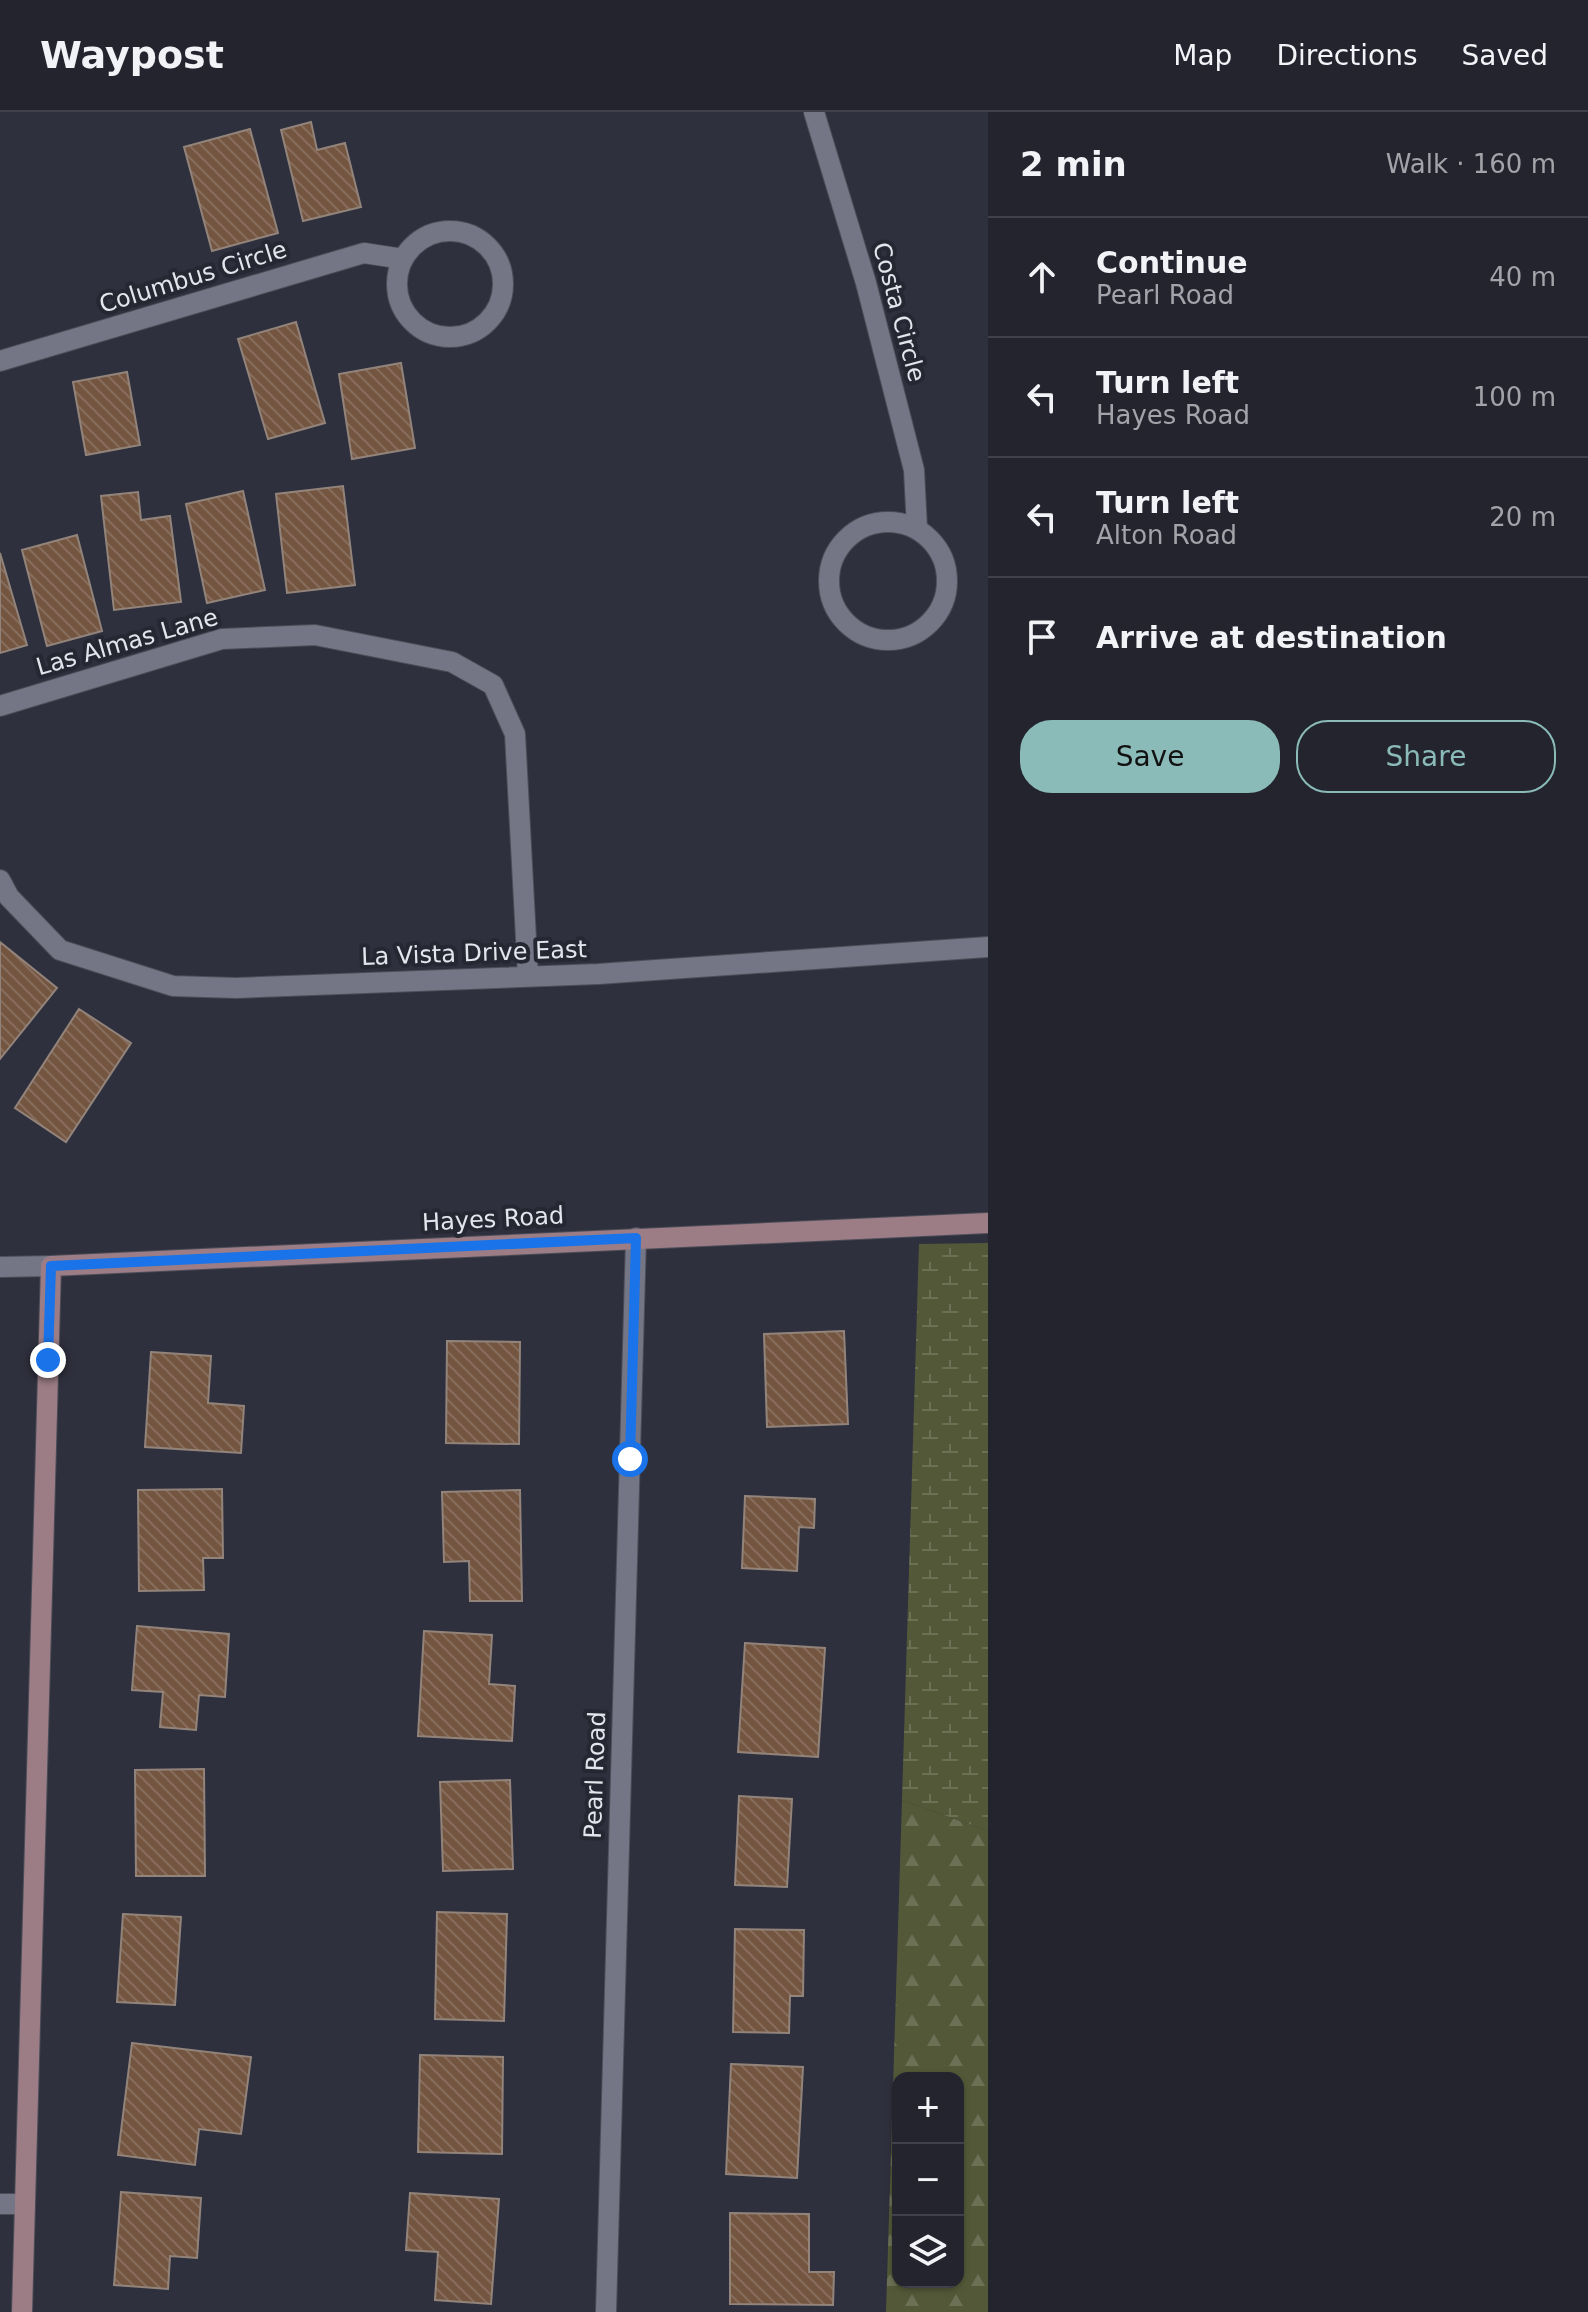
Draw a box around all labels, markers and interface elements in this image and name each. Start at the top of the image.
text: Waypost [40,33,224,77]
text: Map [1173,39,1232,72]
text: Directions [1276,39,1417,72]
text: Saved [1461,39,1548,72]
text: 2 min [1020,144,1127,184]
text: Walk · 160 m [1386,149,1556,179]
street label: Columbus Circle [96,235,290,319]
street label: Costa Circle [867,239,931,385]
text: Continue [1096,245,1248,280]
icon: ahead [1020,255,1064,299]
text: 40 m [1489,262,1556,292]
text: Pearl Road [1096,280,1234,310]
text: Turn left [1096,365,1239,400]
icon: left [1020,375,1064,419]
text: 100 m [1473,382,1556,412]
text: Hayes Road [1096,400,1250,430]
text: Turn left [1096,485,1239,520]
icon: left [1020,495,1064,539]
text: 20 m [1489,502,1556,532]
text: Alton Road [1096,520,1237,550]
street label: Las Almas Lane [33,603,221,681]
icon: arrive [1020,615,1064,659]
text: Arrive at destination [1096,620,1447,655]
button: Save [1020,720,1280,793]
button: Share [1296,720,1556,793]
street label: La Vista Drive East [361,935,587,971]
street label: Hayes Road [421,1201,565,1237]
route end [30,1342,66,1378]
route start [612,1441,648,1477]
street label: Pearl Road [579,1711,611,1839]
map controls [892,2072,964,2288]
button: + [892,2072,964,2144]
button: − [892,2144,964,2216]
button: layers [892,2216,964,2288]

